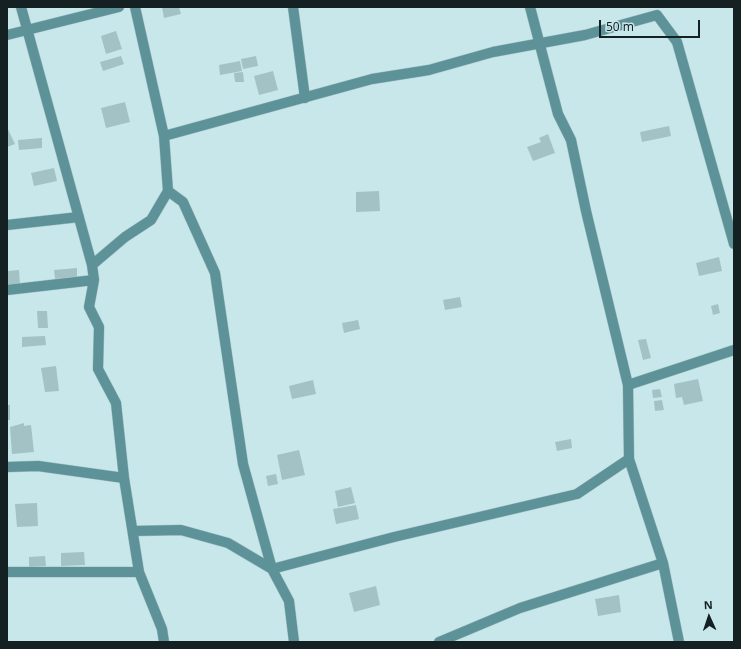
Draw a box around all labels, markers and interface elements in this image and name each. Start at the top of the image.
scale bar [601,12,702,38]
text: 50 m [606,18,634,35]
north arrow [689,597,729,637]
text: N [703,597,713,612]

